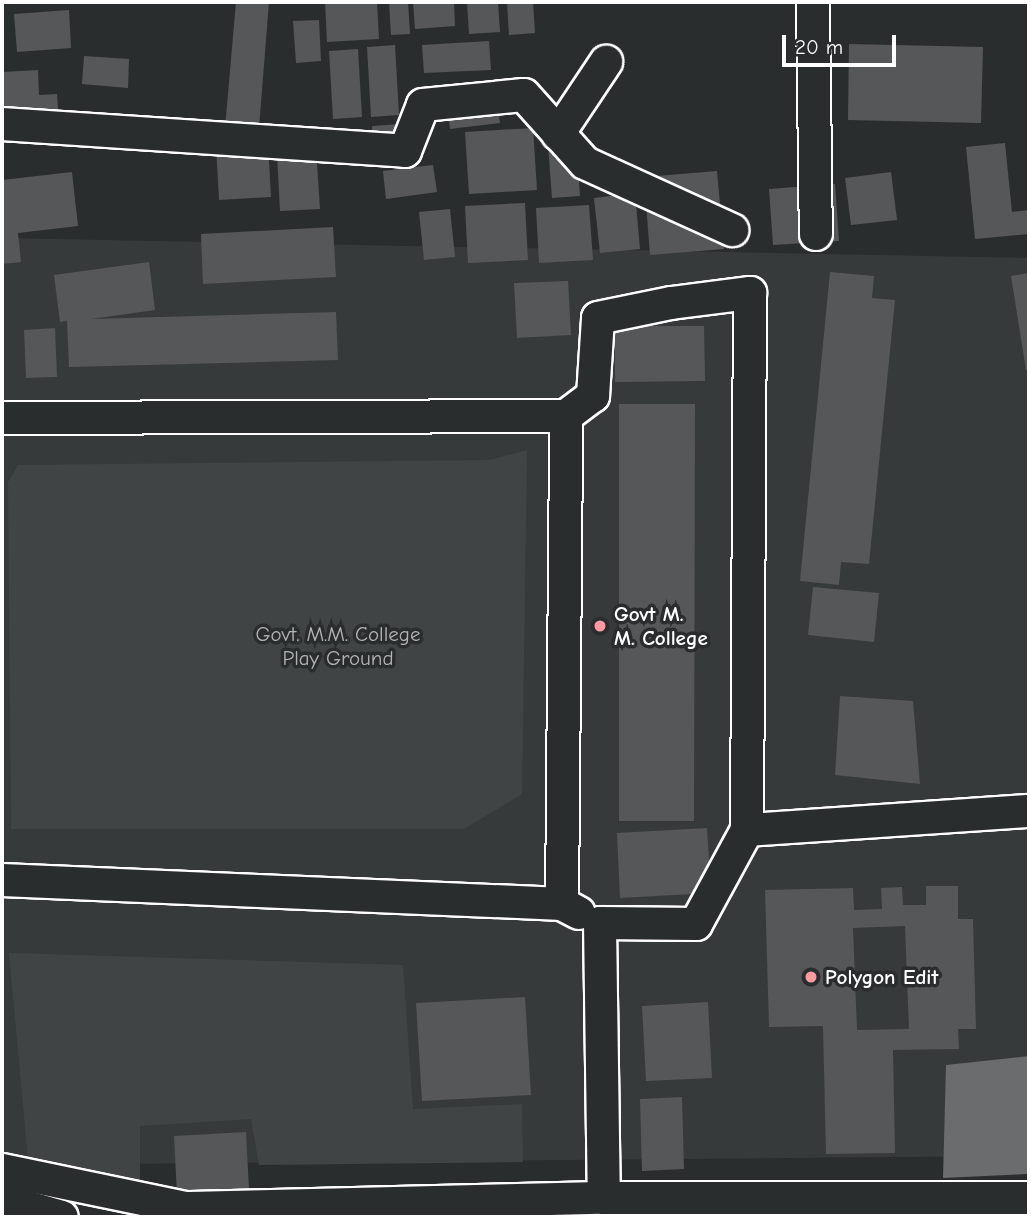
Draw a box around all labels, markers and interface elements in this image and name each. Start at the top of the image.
scale bar [786,21,900,65]
text: 20 m [795,35,843,59]
place label: Govt M. M. College [614,601,708,651]
marker: Govt M. M. College [592,618,608,634]
park label: Govt. M.M. College Play Ground [256,621,420,671]
place label: Polygon Edit [825,964,938,990]
marker: Polygon Edit [803,969,819,985]

